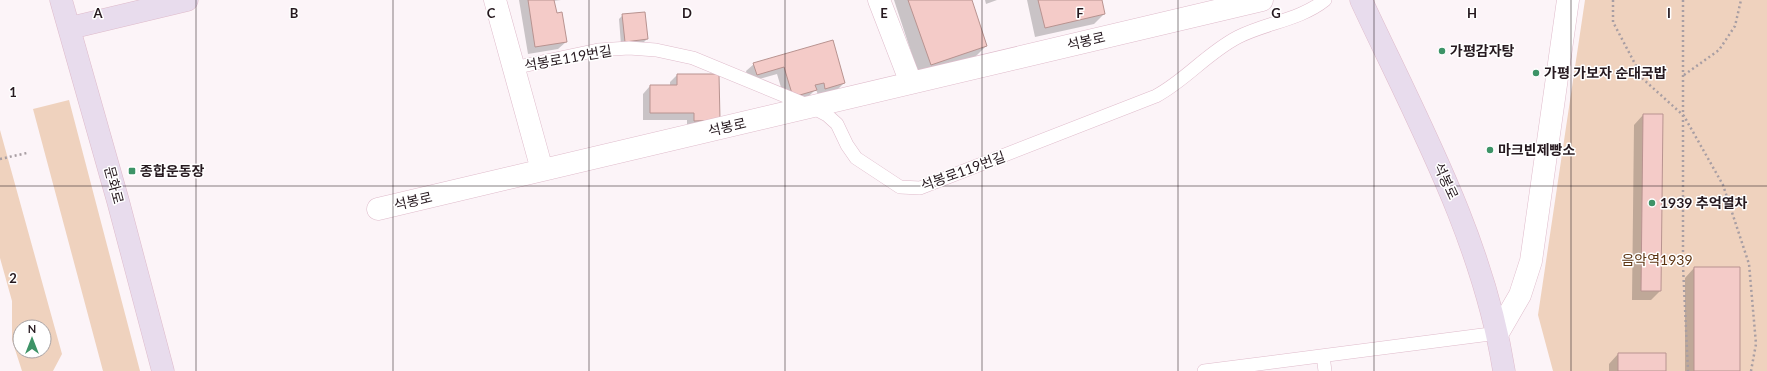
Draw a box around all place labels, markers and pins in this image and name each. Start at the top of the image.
place label: 가평감자탕 [1450,42,1515,59]
marker: 가평감자탕 [1437,46,1447,56]
place label: 가평 가보자 순대국밥 [1544,64,1667,81]
marker: 가평 가보자 순대국밥 [1531,68,1541,78]
place label: 마크빈제빵소 [1498,141,1575,158]
marker: 마크빈제빵소 [1485,145,1495,155]
place label: 종합운동장 [140,162,205,179]
marker: 종합운동장 [127,166,137,176]
place label: 1939 추억열차 [1660,194,1748,211]
marker: 1939 추억열차 [1647,198,1657,208]

